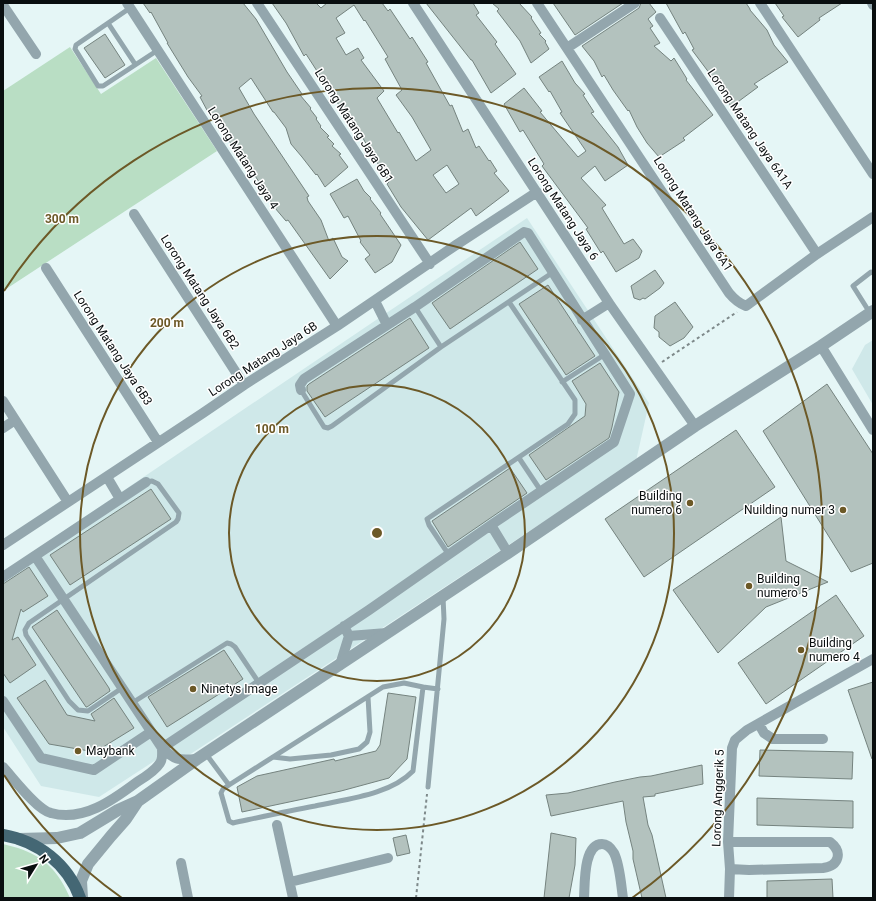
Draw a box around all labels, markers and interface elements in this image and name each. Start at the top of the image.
street label: Lorong Matang Jaya 6B1 [312,66,396,186]
street label: Lorong Matang Jaya 6A1A [705,66,795,192]
street label: Lorong Matang Jaya 4 [205,104,281,212]
street label: Lorong Matang Jaya 6A1 [651,154,735,274]
street label: Lorong Matang Jaya 6 [525,155,601,263]
text: 300 m [45,212,79,226]
street label: Lorong Matang Jaya 6B2 [158,232,242,352]
street label: Lorong Matang Jaya 6B3 [71,288,155,408]
text: 200 m [150,316,184,330]
street label: Lorong Matang Jaya 6B [206,319,320,399]
text: 100 m [255,422,289,436]
place label: Building numero 6 [631,489,682,517]
marker: Building numero 6 [685,498,695,508]
place label: Nuilding numer 3 [744,503,835,517]
marker: Nuilding numer 3 [838,505,848,515]
centre of rings [370,526,384,540]
place label: Building numero 5 [757,572,808,600]
marker: Building numero 5 [744,581,754,591]
place label: Building numero 4 [809,636,860,664]
marker: Building numero 4 [796,645,806,655]
place label: Ninetys Image [201,682,278,696]
marker: Ninetys Image [188,684,198,694]
place label: Maybank [86,744,135,758]
marker: Maybank [73,746,83,756]
street label: Lorong Anggerik 5 [709,749,727,847]
north arrow [16,845,56,885]
text: N [36,852,51,866]

